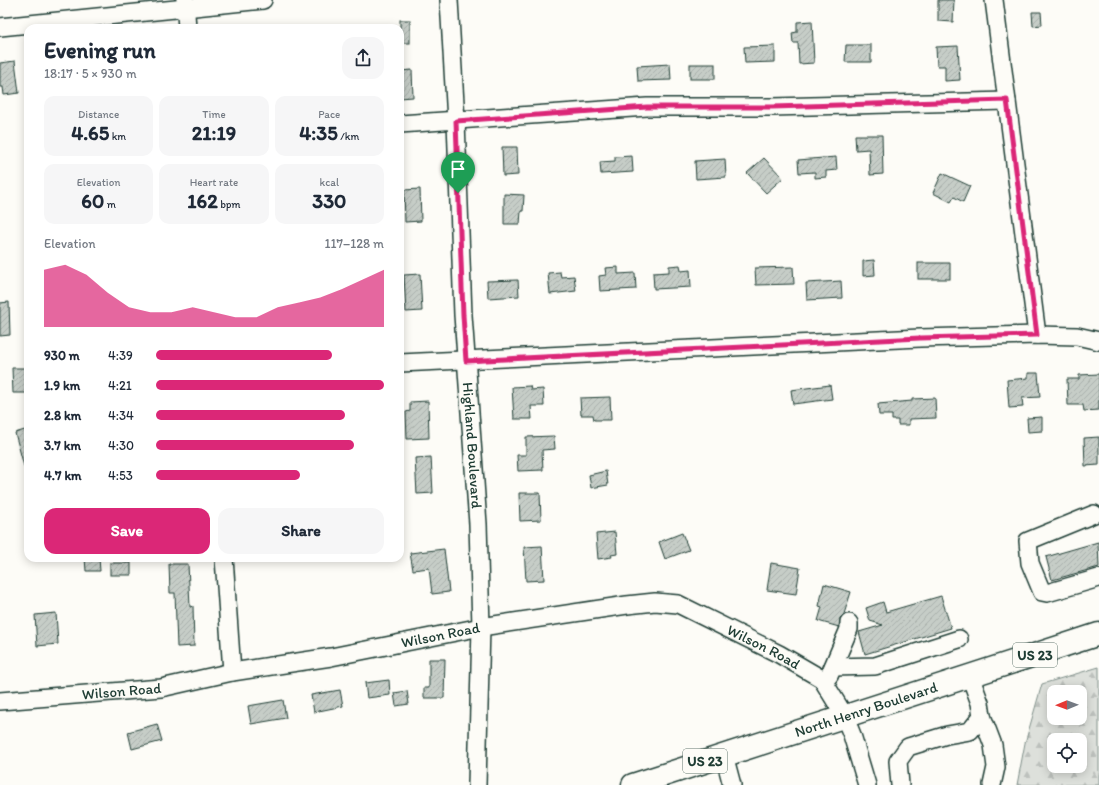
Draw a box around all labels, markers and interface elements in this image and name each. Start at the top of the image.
text: Evening run [44,37,156,64]
button: share [342,37,384,79]
text: 18:17 · 5 × 930 m [44,66,137,81]
text: Distance [78,108,119,121]
text: Time [202,108,226,121]
text: Pace [318,108,340,121]
text: 4.65 [71,121,109,145]
text: 21:19 [192,121,236,145]
text: 4:35 [299,121,338,145]
text: km [109,130,126,143]
text: /km [338,130,359,143]
pin [441,152,475,193]
icon: arrive [447,158,469,180]
text: Elevation [77,176,121,189]
text: Heart rate [190,176,238,189]
text: kcal [320,176,339,189]
text: 60 [81,189,104,213]
text: 162 [187,189,218,213]
text: 330 [312,189,346,213]
text: m [104,198,116,211]
text: bpm [218,198,241,211]
text: Elevation [44,236,96,251]
text: 117–128 m [324,236,384,251]
text: 930 m [44,348,80,363]
text: 4:39 [108,348,133,363]
text: 1.9 km [44,378,80,393]
text: 4:21 [108,378,132,393]
street label: Highland Boulevard [459,381,486,509]
text: 2.8 km [44,408,81,423]
text: 4:34 [108,408,134,423]
text: 3.7 km [44,438,81,453]
text: 4:30 [108,438,134,453]
text: 4.7 km [44,468,82,483]
text: 4:53 [108,468,133,483]
button: Save [44,508,210,554]
button: Share [218,508,384,554]
street label: Wilson Road [399,618,482,652]
street label: Wilson Road [724,621,804,674]
road number: US 23 [1013,643,1057,667]
street label: North Henry Boulevard [792,678,940,741]
street label: Wilson Road [81,679,163,703]
north arrow [1047,685,1087,725]
map controls [1047,685,1087,773]
button: locate [1047,733,1087,773]
road number: US 23 [683,749,727,773]

